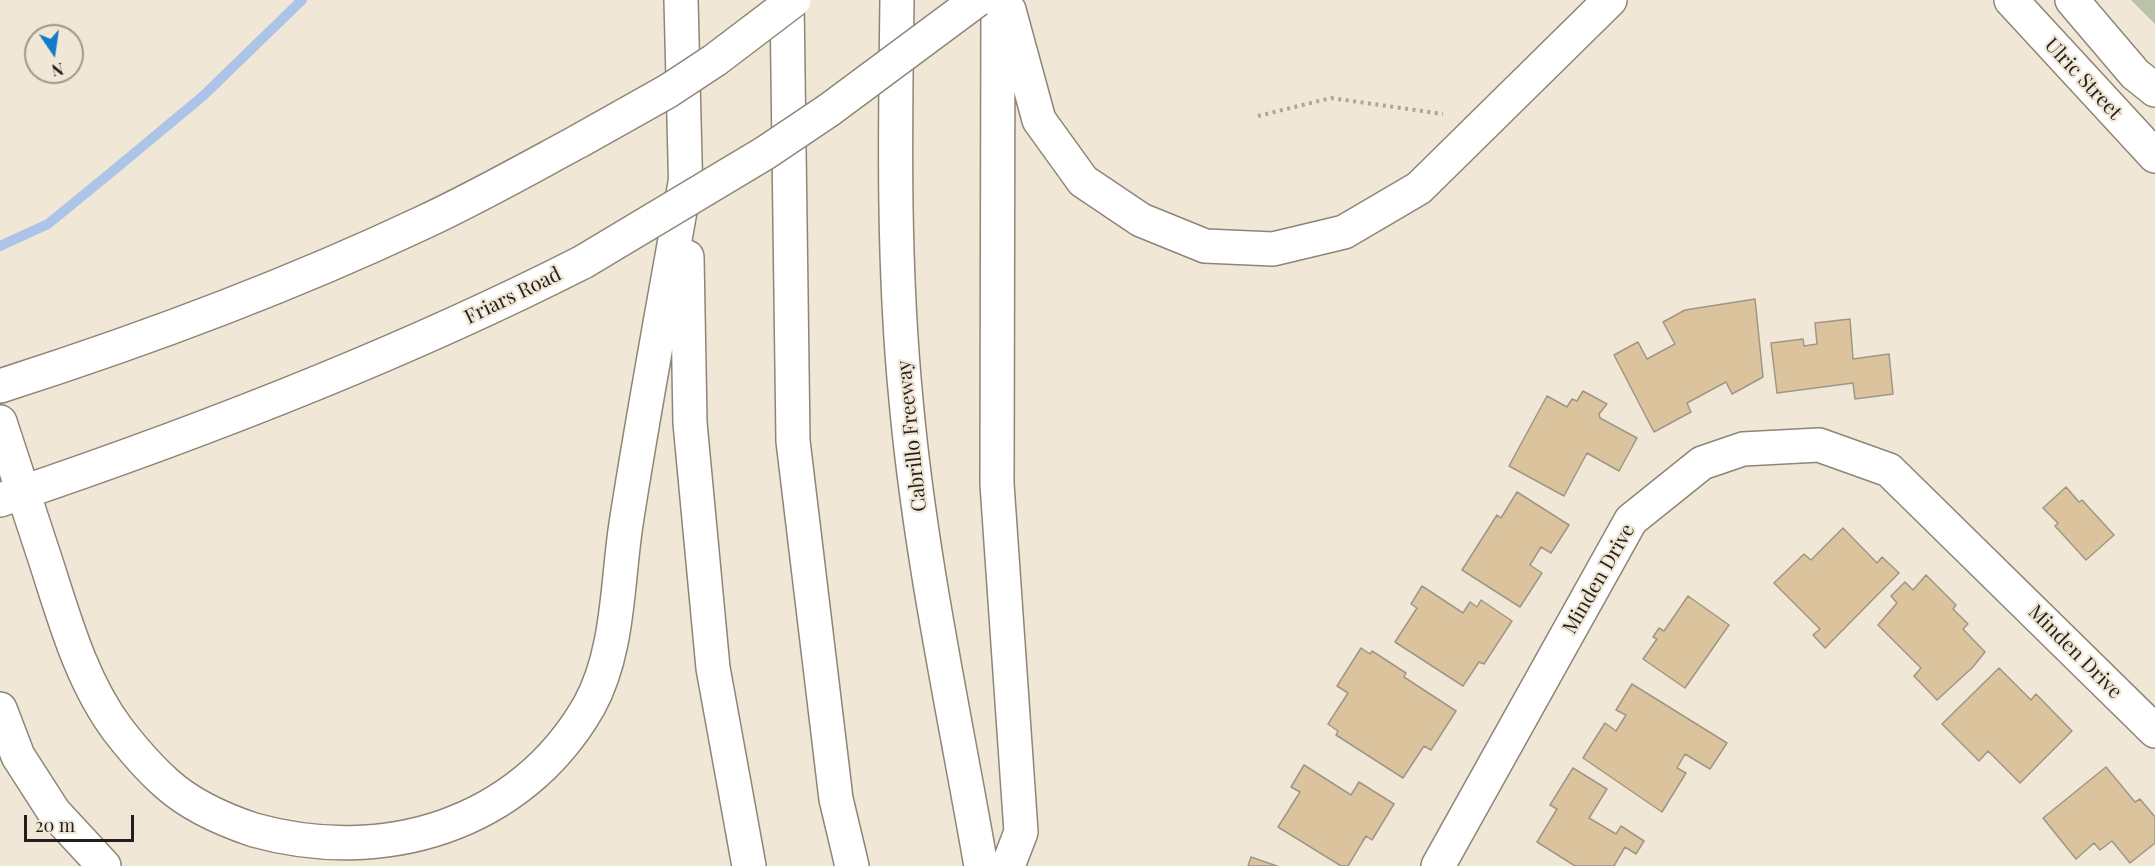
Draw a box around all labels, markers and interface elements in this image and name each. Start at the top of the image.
north arrow [24,24,84,84]
street label: Ulric Street [2039,33,2127,125]
text: N [50,59,66,82]
street label: Friars Road [461,262,565,330]
street label: Cabrillo Freeway [892,359,932,513]
street label: Minden Drive [1558,520,1640,638]
street label: Minden Drive [2023,600,2127,704]
scale bar [27,803,136,841]
text: 20 m [35,813,75,837]

